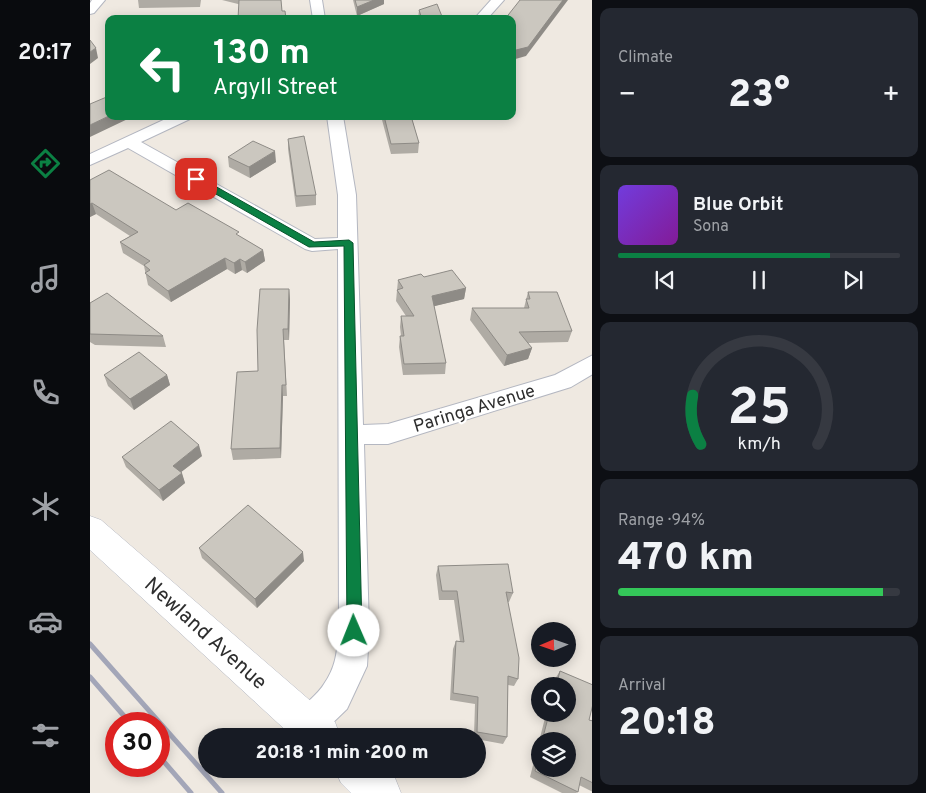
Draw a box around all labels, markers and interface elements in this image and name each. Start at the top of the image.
text: 130 m [213,32,310,76]
icon: left [130,35,195,100]
text: 20:17 [18,40,72,67]
text: Climate [618,48,673,68]
text: 23° [728,72,790,121]
text: Argyll Street [213,75,337,102]
text: − [618,78,636,114]
text: + [882,78,900,114]
icon: directions [28,146,63,181]
pin [175,158,217,200]
icon: arrive [182,165,210,193]
text: Blue Orbit [693,193,783,217]
text: Sona [693,217,729,237]
icon: music [28,261,63,296]
icon: previous [651,266,679,294]
icon: pause [745,266,773,294]
icon: next [839,266,867,294]
icon: phone [28,375,63,410]
text: 25 [727,377,791,443]
street label: Paringa Avenue [411,380,538,439]
text: km/h [737,433,781,456]
icon: climate [28,489,63,524]
text: Range · 94% [618,511,705,531]
text: 470 km [618,535,754,584]
street label: Newland Avenue [138,572,272,696]
icon: car [28,604,63,639]
position arrow [327,604,379,656]
north arrow [531,622,576,668]
map controls [531,622,576,777]
text: Arrival [618,676,666,696]
button: search [531,677,576,722]
text: 20:18 [618,700,716,749]
speed limit sign: 30 [105,712,170,777]
icon: filters [28,718,63,753]
button: layers [531,732,576,777]
text: 20:18 · 1 min · 200 m [255,741,429,765]

